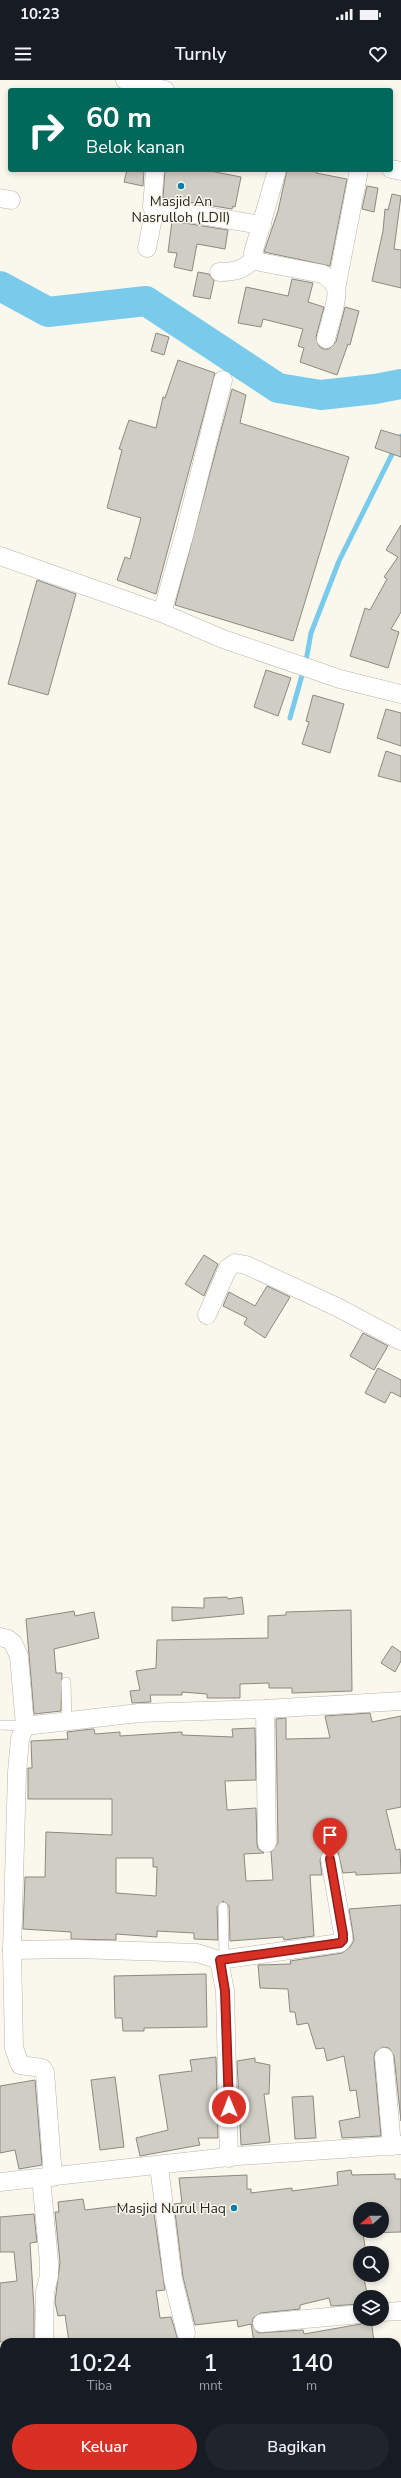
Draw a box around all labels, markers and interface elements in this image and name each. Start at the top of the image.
text: 10:23 [20,4,60,24]
text: Turnly [175,42,226,66]
icon: menu [12,43,34,65]
icon: heart [367,43,389,65]
text: 60 m [86,99,152,137]
icon: right [20,104,72,156]
text: Belok kanan [86,135,185,159]
marker: Masjid An Nasrulloh (LDII) [176,181,186,191]
place label: Masjid An Nasrulloh (LDII) [132,192,230,227]
pin [313,1818,347,1859]
icon: arrive [319,1824,341,1846]
position arrow [208,2086,250,2128]
place label: Masjid Nurul Haq [117,2199,226,2218]
north arrow [353,2202,389,2238]
map controls [353,2202,389,2326]
marker: Masjid Nurul Haq [229,2203,239,2213]
button: search [353,2246,389,2282]
button: layers [353,2290,389,2326]
text: 10:24 [68,2347,131,2379]
text: 1 [203,2347,218,2379]
text: 140 [290,2347,333,2379]
text: Tiba [87,2377,112,2395]
text: mnt [199,2377,222,2395]
text: m [306,2377,317,2395]
button: Keluar [12,2424,197,2470]
button: Bagikan [205,2424,389,2470]

